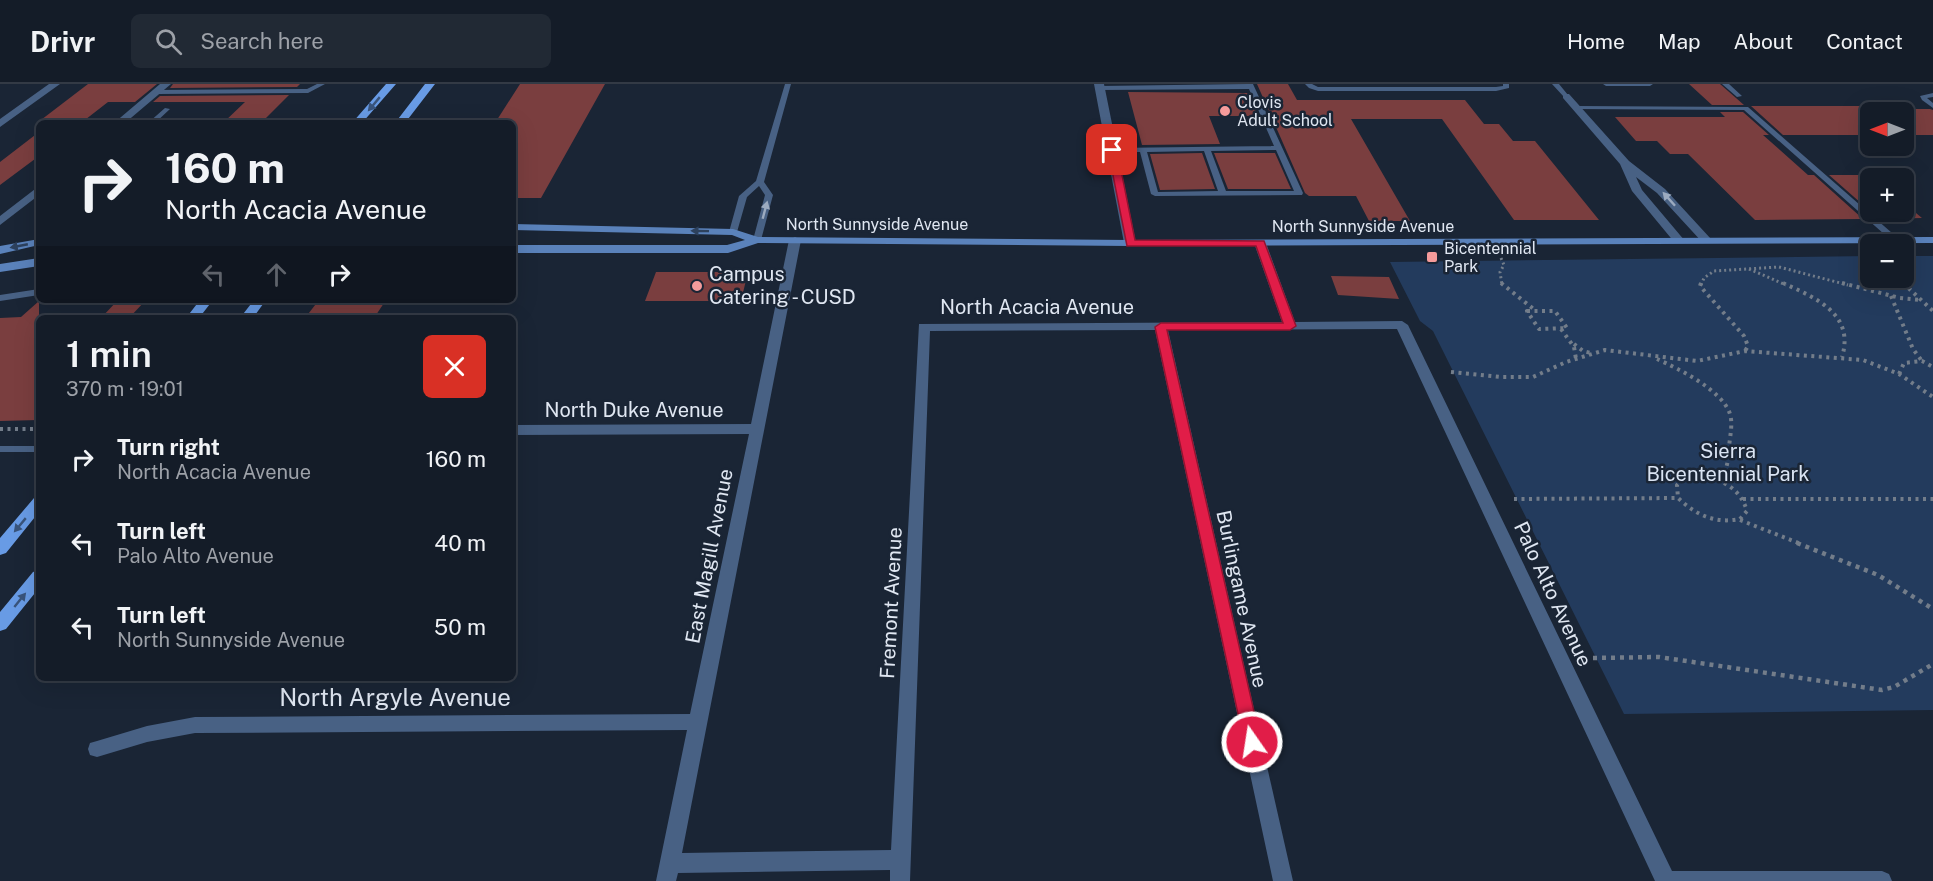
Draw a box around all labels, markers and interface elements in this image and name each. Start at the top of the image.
search box [131,14,551,68]
text: Drivr [30,25,95,58]
icon: search [152,25,185,58]
text: Search here [200,28,324,54]
text: Home [1567,29,1625,54]
text: Map [1658,29,1701,54]
text: About [1734,29,1793,54]
text: Contact [1826,29,1903,54]
place label: Clovis Adult School [1237,93,1333,130]
one-way arrow [368,96,381,111]
north arrow [1860,102,1914,156]
map controls [1860,102,1914,288]
marker: Clovis Adult School [1218,104,1232,118]
pin [1086,124,1137,175]
icon: arrive [1095,133,1128,166]
text: 160 m [165,143,285,192]
icon: right [66,144,144,222]
button: + [1860,168,1914,222]
one-way arrow [1663,192,1676,207]
text: North Acacia Avenue [165,193,427,225]
one-way arrow [761,200,771,219]
street label: North Sunnyside Avenue [786,215,968,234]
street label: North Sunnyside Avenue [1272,217,1454,236]
one-way arrow [690,227,709,236]
button: − [1860,234,1914,288]
place label: Bicentennial Park [1444,239,1537,276]
one-way arrow [10,242,29,251]
marker: Bicentennial Park [1425,250,1439,264]
icon: left [197,258,230,291]
icon: ahead [260,258,293,291]
icon: right [323,258,356,291]
place label: Campus Catering - CUSD [709,262,856,309]
marker: Campus Catering - CUSD [690,279,704,293]
street label: North Acacia Avenue [940,295,1134,319]
text: 1 min [66,333,152,375]
button: close [423,335,486,398]
text: 370 m · 19:01 [66,377,184,401]
street label: North Duke Avenue [544,398,724,422]
text: Turn right [117,434,220,460]
park label: Sierra Bicentennial Park [1646,439,1810,486]
icon: right [66,443,99,476]
text: 160 m [426,446,486,472]
text: North Acacia Avenue [117,460,311,484]
street label: East Magill Avenue [680,467,738,645]
street label: Burlingame Avenue [1211,508,1273,690]
one-way arrow [14,518,26,533]
text: Turn left [117,518,206,544]
street label: Palo Alto Avenue [1509,518,1597,670]
icon: left [66,527,99,560]
street label: Fremont Avenue [875,527,907,679]
text: 40 m [434,530,486,556]
text: Palo Alto Avenue [117,544,274,568]
one-way arrow [13,592,26,608]
text: Turn left [117,602,206,628]
icon: left [66,611,99,644]
text: 50 m [434,614,486,640]
text: North Sunnyside Avenue [117,628,345,652]
street label: North Argyle Avenue [279,683,511,711]
position arrow [1220,710,1284,774]

